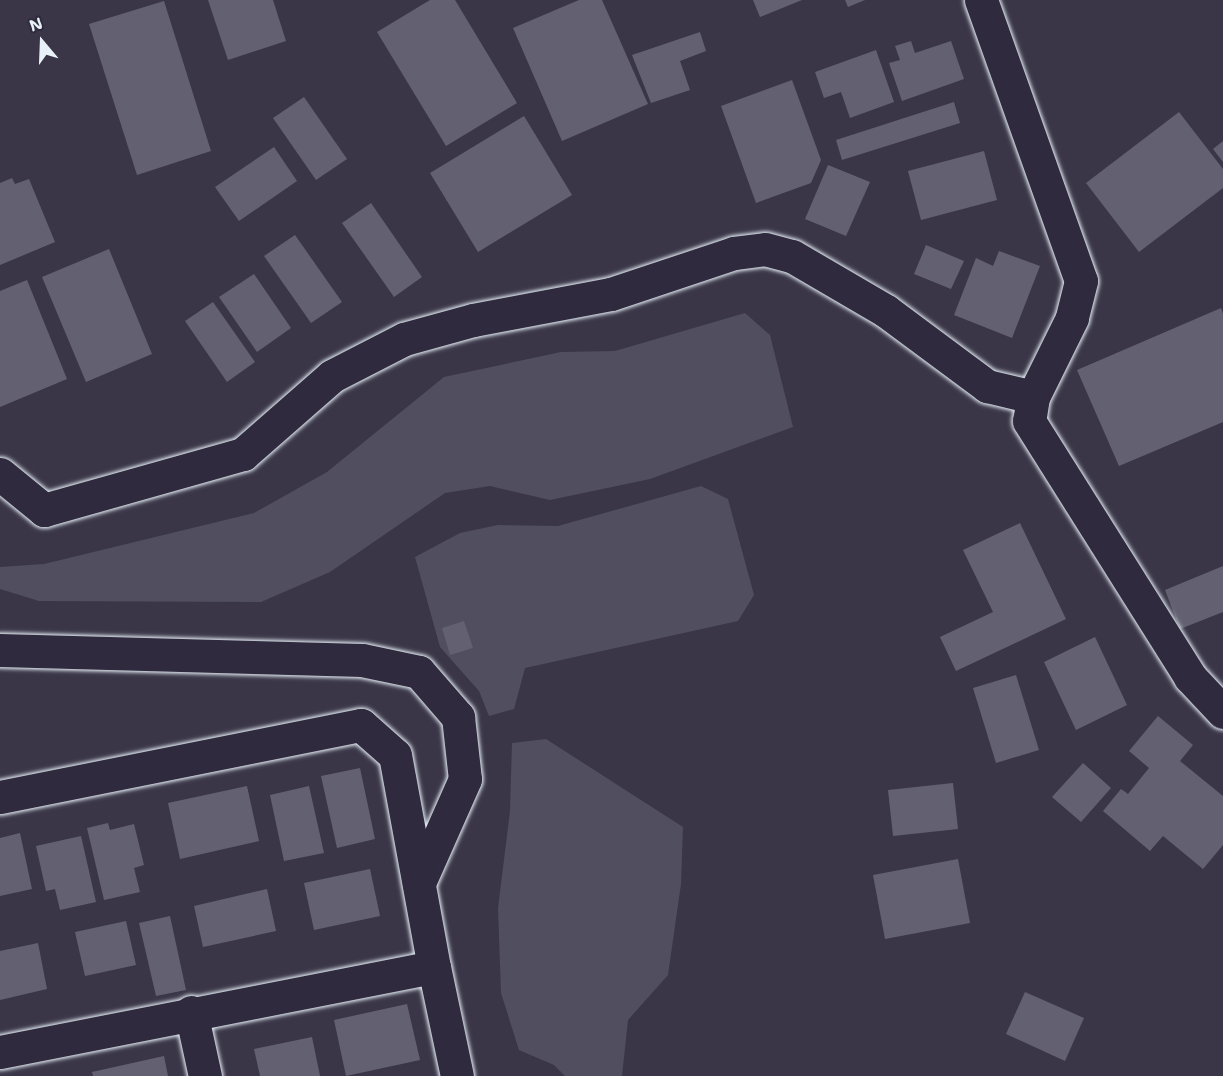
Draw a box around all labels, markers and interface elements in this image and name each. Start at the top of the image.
north arrow [12,12,72,72]
text: N [27,13,45,37]

